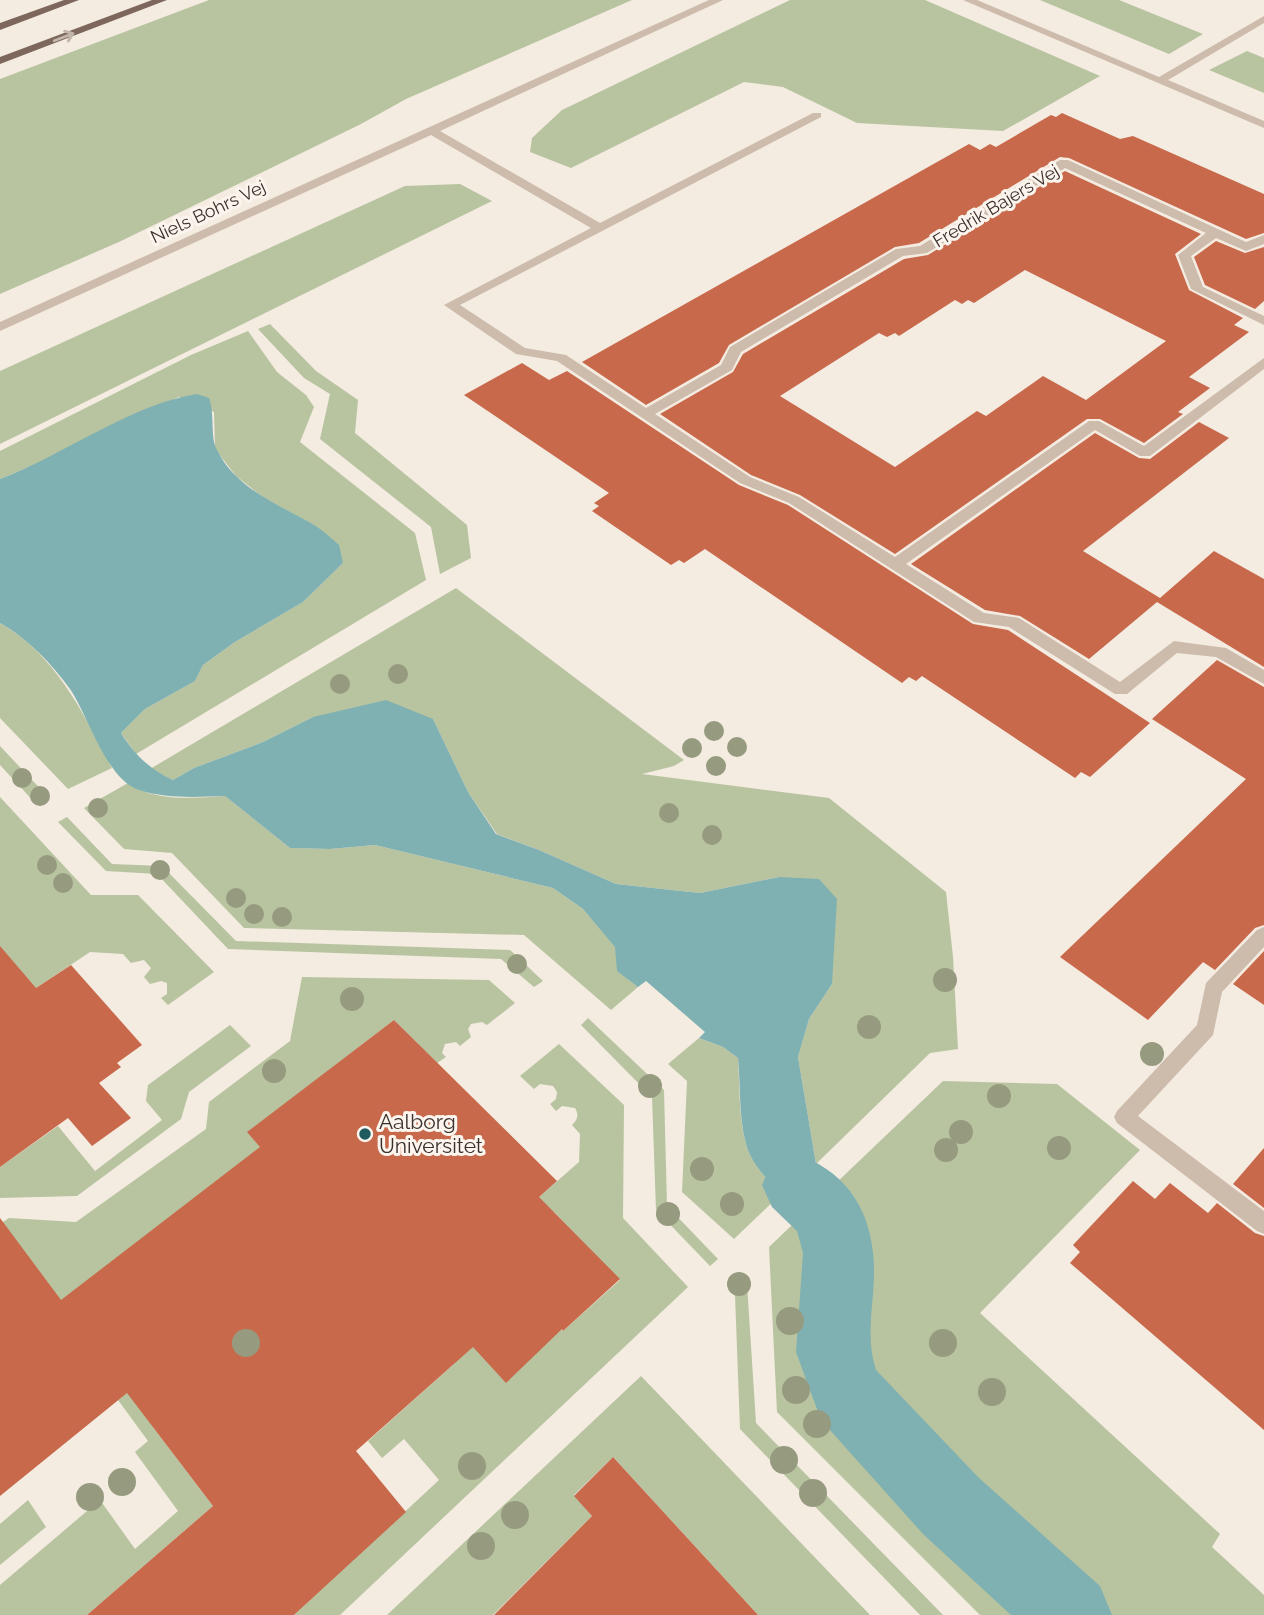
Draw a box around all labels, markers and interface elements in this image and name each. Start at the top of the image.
one-way arrow [52,30,74,42]
street label: Fredrik Bajers Vej [929,160,1062,251]
street label: Niels Bohrs Vej [147,176,269,247]
place label: Aalborg Universitet [379,1109,483,1158]
marker: Aalborg Universitet [357,1126,373,1142]

